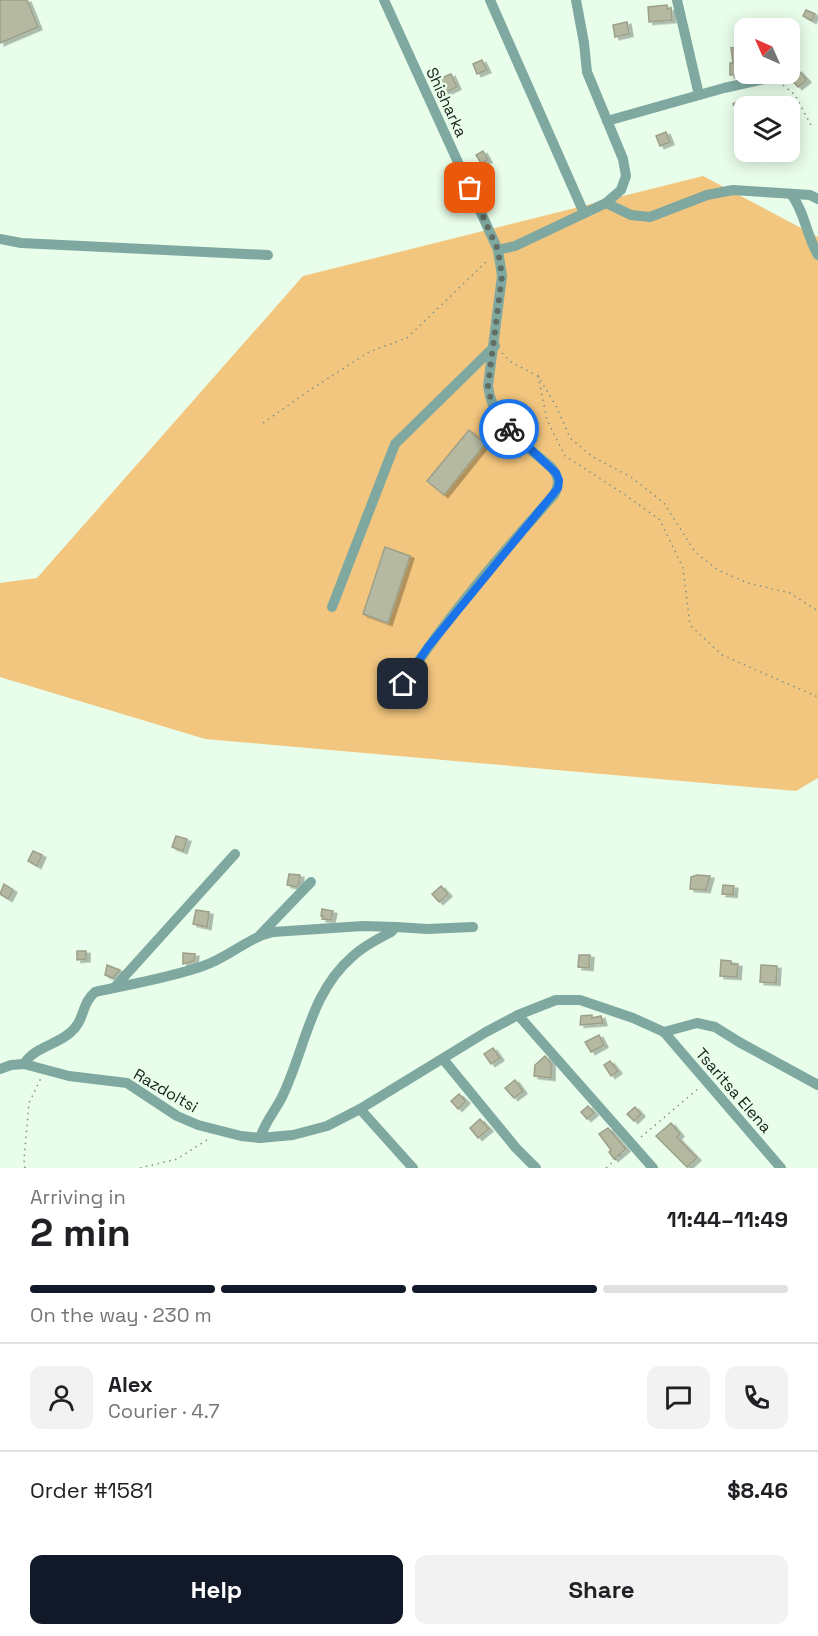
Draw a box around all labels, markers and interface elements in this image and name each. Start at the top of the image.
north arrow [734,18,800,84]
map controls [734,18,800,162]
street label: Shisharka [421,64,472,140]
button: layers [734,96,800,162]
pin [444,162,495,213]
icon: bag [453,171,486,204]
courier [479,399,539,459]
icon: bike [493,413,526,446]
pin [377,658,428,709]
icon: home [386,667,419,700]
street label: Tsaritsa Elena [691,1043,776,1137]
street label: Razdoltsi [130,1064,202,1117]
text: Arriving in [30,1184,126,1210]
text: 11:44–11:49 [667,1205,788,1233]
text: 2 min [30,1208,131,1257]
text: On the way · 230 m [30,1302,212,1328]
button: person [30,1366,93,1429]
button: chat [647,1366,710,1429]
button: phone [725,1366,788,1429]
text: Alex [108,1370,153,1398]
text: Courier · 4.7 [108,1398,219,1424]
text: Order #1581 [30,1476,153,1504]
text: $8.46 [727,1476,788,1504]
button: Help [30,1555,403,1624]
button: Share [415,1555,788,1624]

